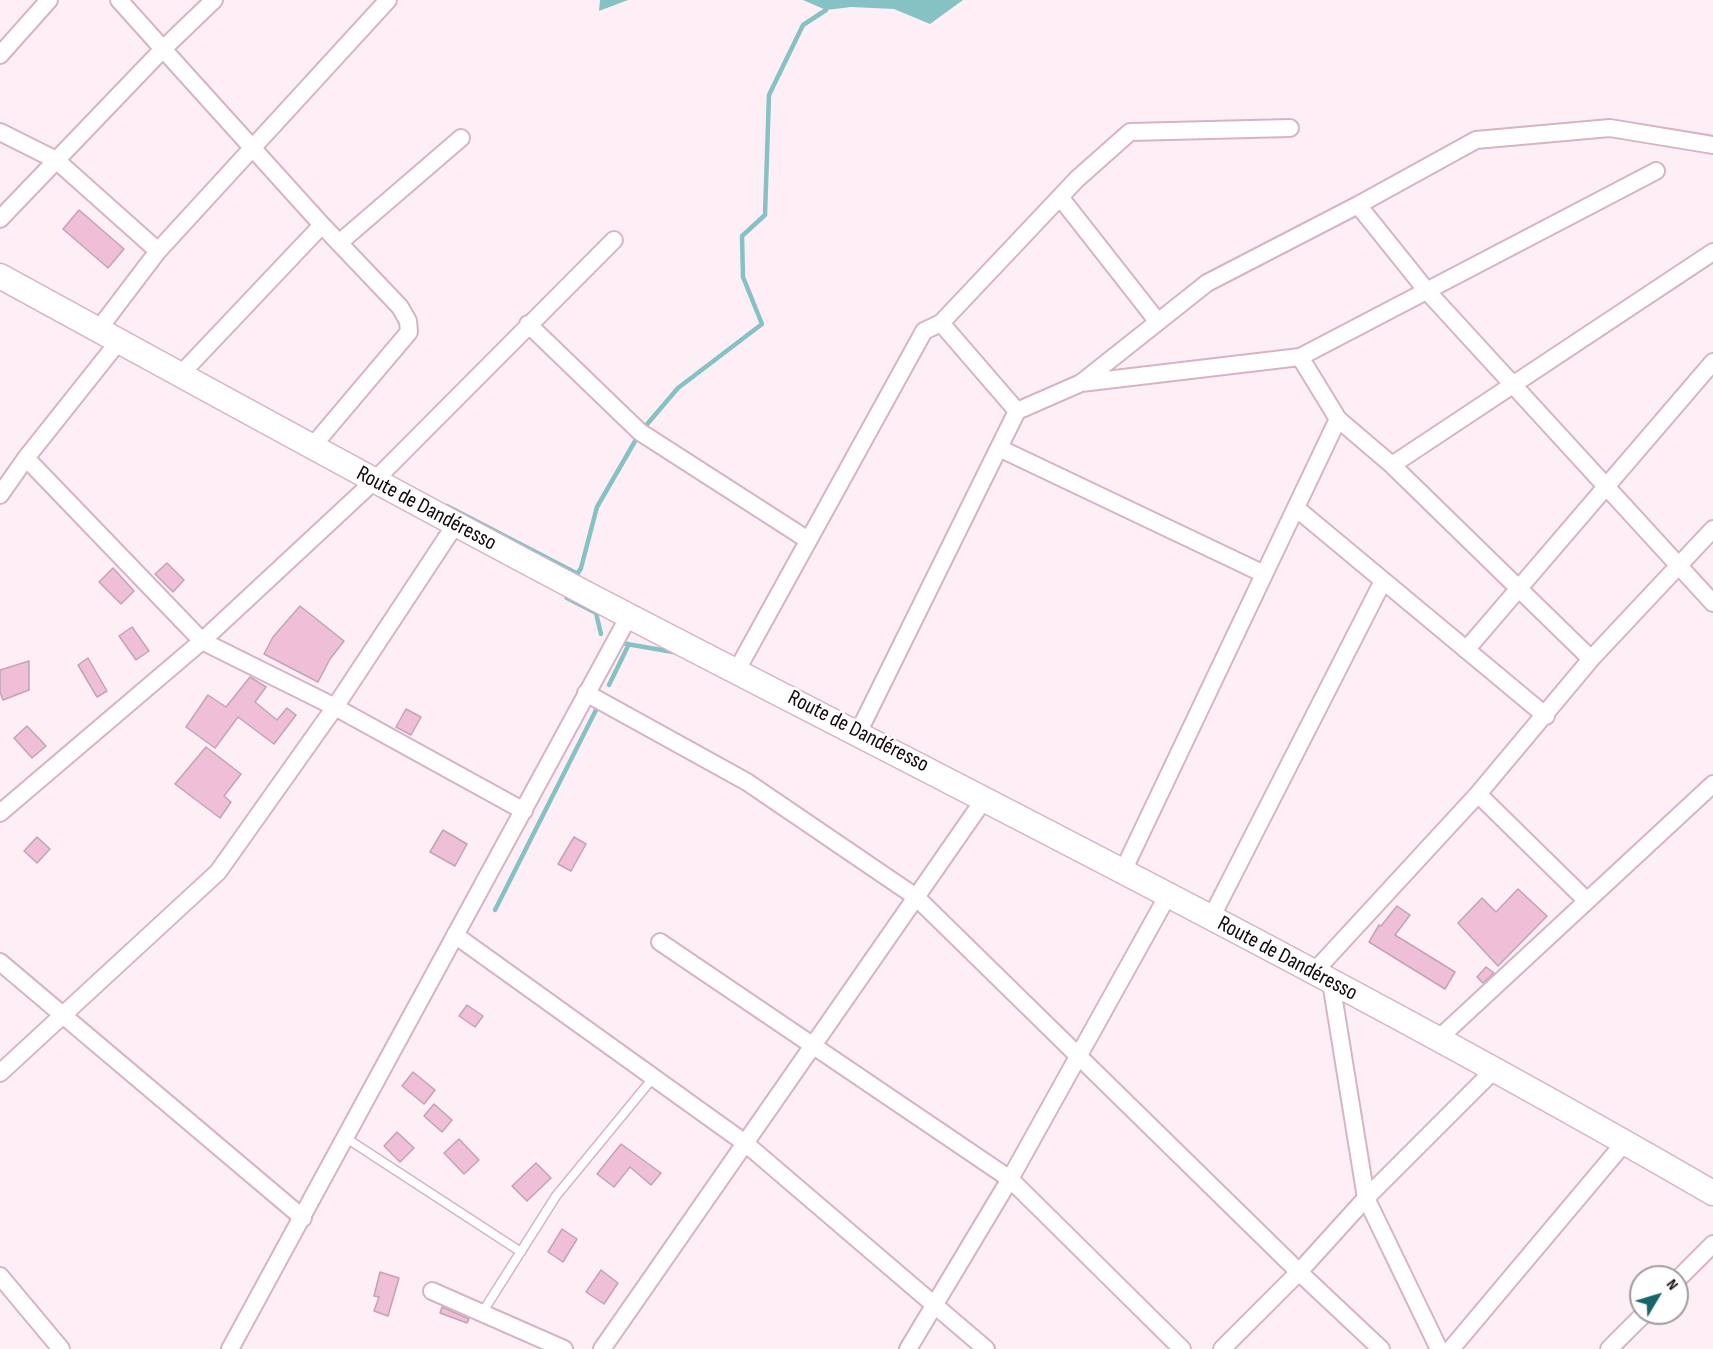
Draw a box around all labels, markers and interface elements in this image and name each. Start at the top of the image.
street label: Route de Dandéresso [352,461,500,557]
street label: Route de Dandéresso [783,685,933,779]
street label: Route de Dandéresso [1213,911,1361,1007]
north arrow [1629,1265,1689,1325]
text: N [1662,1276,1682,1294]

